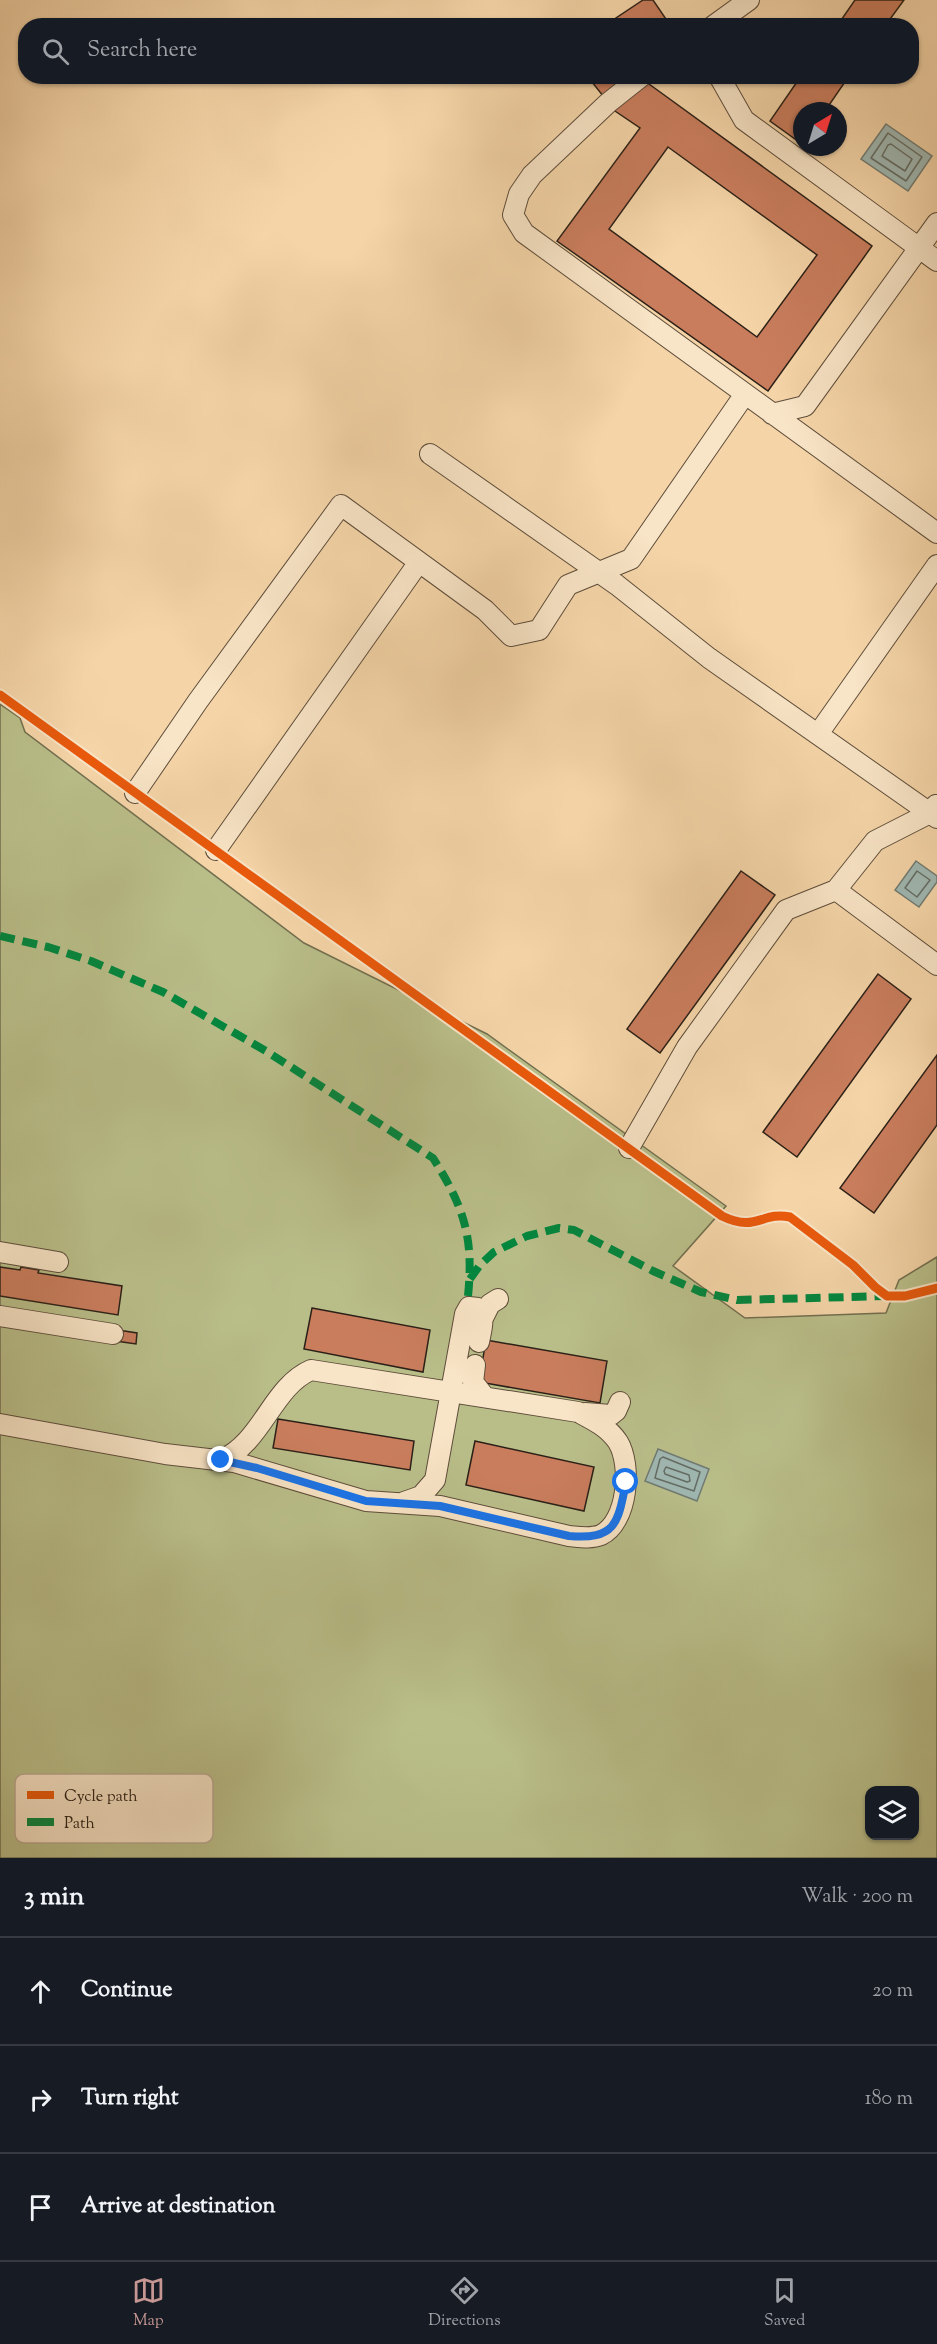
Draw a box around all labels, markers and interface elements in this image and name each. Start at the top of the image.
search box [18,18,919,84]
icon: search [39,35,72,68]
text: Search here [87,35,197,67]
north arrow [793,102,847,156]
route end [207,1446,233,1472]
route start [612,1468,638,1494]
legend [15,1774,213,1843]
text: Cycle path [64,1786,138,1809]
map controls [865,1786,919,1840]
button: layers [865,1786,919,1840]
text: Path [64,1813,95,1836]
text: 3 min [24,1879,84,1916]
text: Walk · 200 m [801,1883,913,1912]
icon: ahead [24,1975,57,2008]
text: Continue [81,1975,172,2007]
text: 20 m [872,1977,913,2006]
icon: right [24,2083,57,2116]
text: Turn right [81,2083,178,2115]
text: 180 m [865,2085,913,2114]
icon: arrive [24,2191,57,2224]
text: Arrive at destination [81,2191,276,2223]
tab: Map [132,2274,165,2333]
tab: Directions [428,2274,501,2333]
tab: Saved [764,2274,805,2333]

